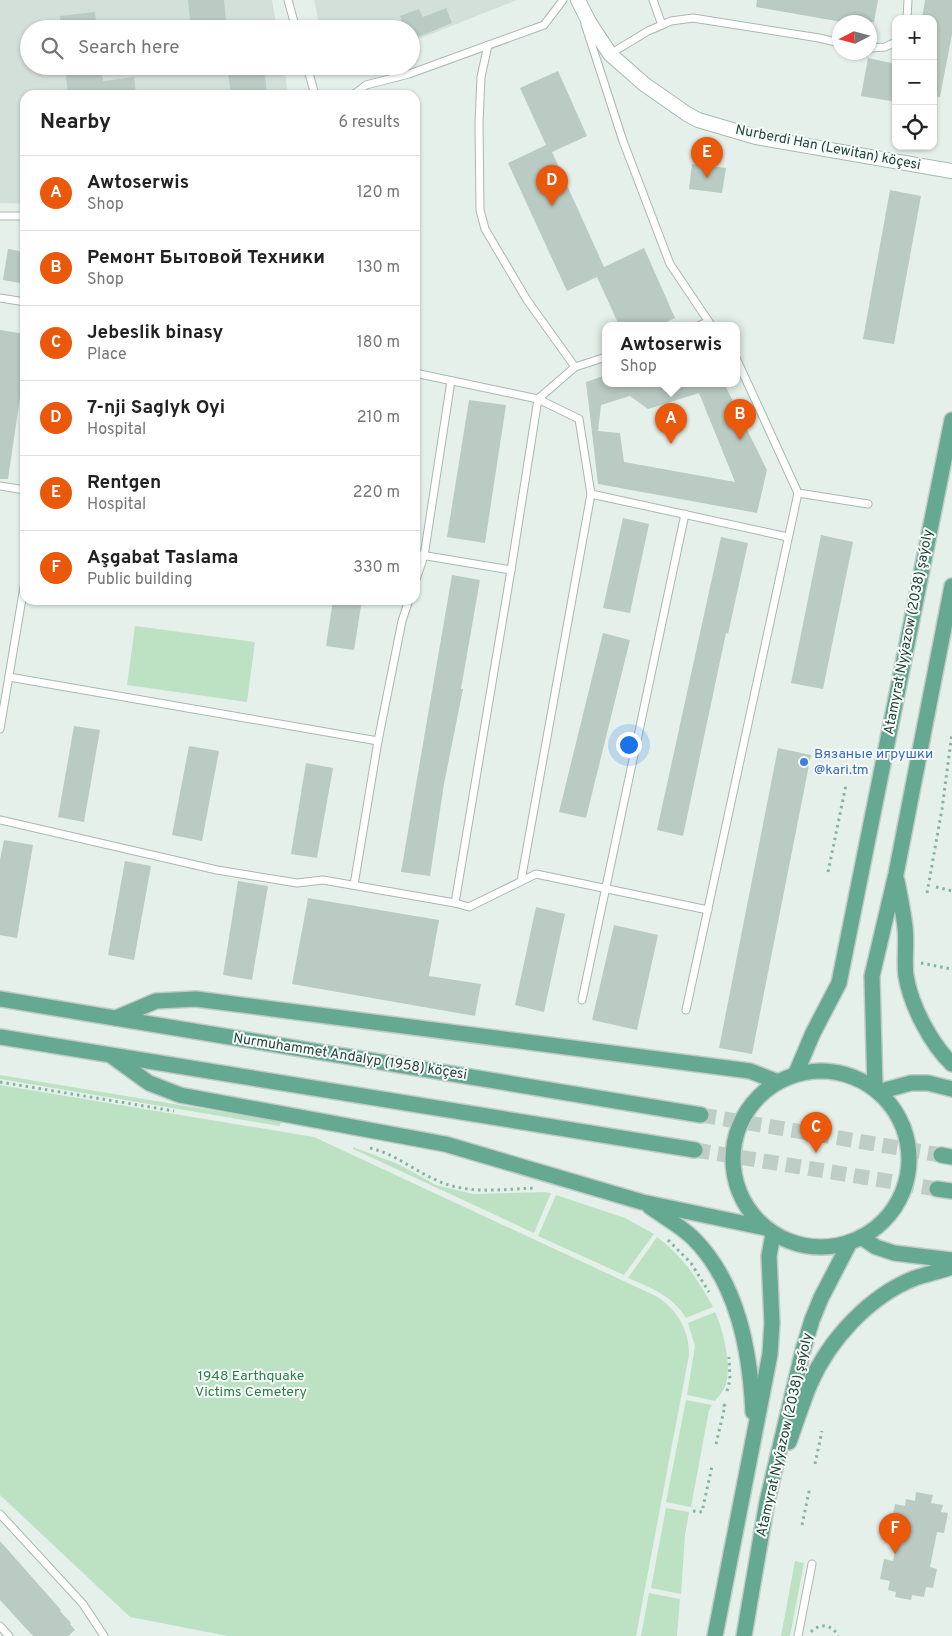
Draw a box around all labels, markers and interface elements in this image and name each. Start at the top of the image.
north arrow [832,15,877,60]
map controls [892,15,937,150]
button: + [892,15,937,60]
search box [20,20,420,75]
icon: search [38,34,66,62]
text: Search here [78,36,180,60]
button: − [892,60,937,105]
button: locate [892,105,937,150]
text: Nearby [40,109,111,136]
text: 6 results [338,113,400,133]
street label: Nurberdi Han (Lewitan) köçesi [734,122,922,174]
pin: E [691,137,723,178]
pin: D [536,165,568,206]
text: Awtoserwis [87,171,189,195]
text: A [50,183,62,203]
text: 120 m [357,183,400,203]
text: Shop [87,195,124,215]
text: Ремонт Бытовой Техники [87,246,325,270]
text: B [50,258,62,278]
text: 130 m [357,258,400,278]
text: Shop [87,270,124,290]
text: Jebeslik binasy [87,321,223,345]
popup [602,322,740,387]
text: C [51,333,61,353]
text: 180 m [357,333,400,353]
text: Awtoserwis [620,333,722,357]
text: Place [87,345,127,365]
text: Shop [620,357,657,377]
text: 7-nji Saglyk Oyi [87,396,225,420]
pin: B [724,399,756,440]
pin: A [655,403,687,444]
text: D [50,408,62,428]
text: 210 m [357,408,400,428]
text: Hospital [87,420,146,440]
text: Rentgen [87,471,161,495]
text: E [51,483,61,503]
text: 220 m [353,483,400,503]
text: Hospital [87,495,146,515]
street label: Atamyrat Nyýazow (2038) şaýoly [881,528,937,736]
text: Aşgabat Taslama [87,546,238,570]
text: F [51,558,61,578]
text: 330 m [353,558,400,578]
text: Public building [87,570,192,590]
your location [616,732,642,758]
place label: Вязаные игрушки @kari.tm [814,746,933,779]
marker: Вязаные игрушки @kari.tm [798,756,810,768]
street label: Nurmuhammet Andalyp (1958) köçesi [232,1030,468,1084]
pin: C [800,1112,832,1153]
street label: Atamyrat Nyýazow (2038) şaýoly [753,1331,817,1539]
park label: 1948 Earthquake Victims Cemetery [195,1368,307,1401]
pin: F [879,1513,911,1554]

